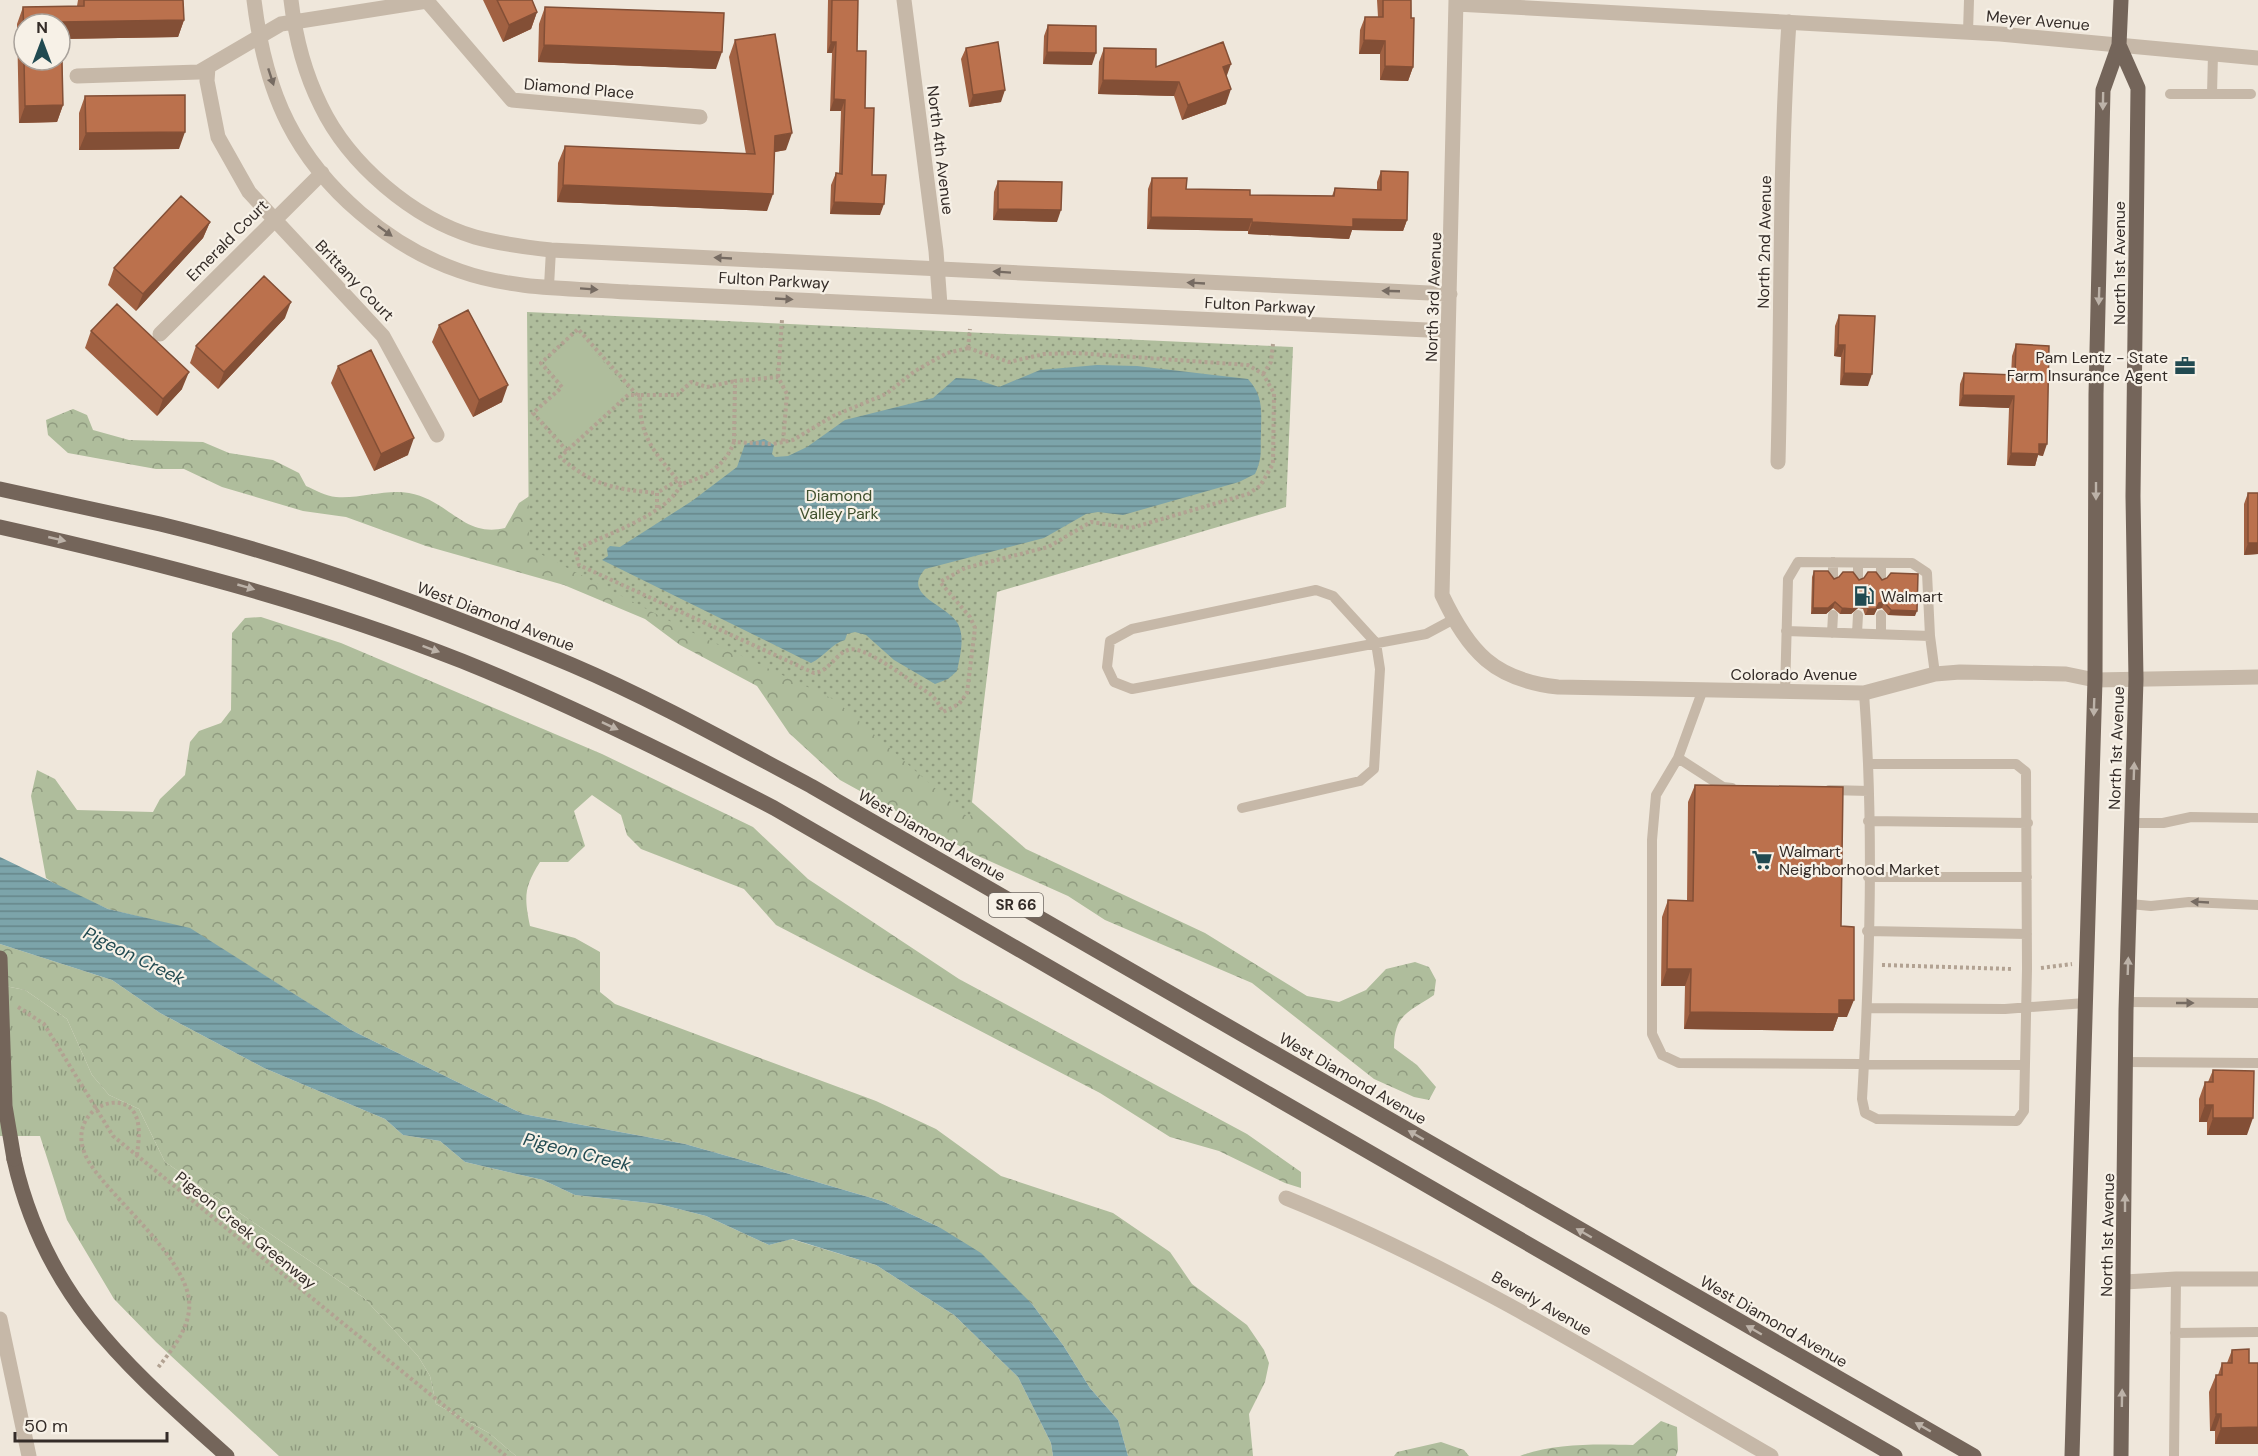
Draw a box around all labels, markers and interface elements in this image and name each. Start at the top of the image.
street label: Meyer Avenue [1985,6,2091,35]
north arrow [12,12,72,72]
text: N [36,17,48,38]
one-way arrow [267,68,276,86]
street label: Diamond Place [523,73,635,104]
street label: North 4th Avenue [922,84,959,216]
one-way arrow [2098,92,2108,111]
street label: North 2nd Avenue [1753,175,1776,309]
street label: Emerald Court [182,195,273,286]
street label: North 1st Avenue [2109,201,2130,325]
one-way arrow [376,225,392,237]
street label: North 3rd Avenue [1421,232,1446,362]
street label: Brittany Court [311,235,399,325]
one-way arrow [713,254,732,263]
street label: Fulton Parkway [718,267,830,294]
one-way arrow [992,267,1011,277]
one-way arrow [1187,278,1206,288]
one-way arrow [579,284,598,294]
one-way arrow [1382,287,1401,296]
one-way arrow [2094,287,2104,306]
street label: Fulton Parkway [1204,292,1316,319]
one-way arrow [774,294,793,303]
place label: Pam Lentz - State Farm Insurance Agent [2007,347,2168,386]
office icon: Pam Lentz - State Farm Insurance Agent [2173,354,2197,378]
one-way arrow [2091,482,2101,501]
park label: Diamond Valley Park [799,485,879,524]
one-way arrow [48,535,66,545]
street label: West Diamond Avenue [414,577,578,656]
one-way arrow [237,583,255,592]
fuel station icon: Walmart [1852,584,1876,608]
place label: Walmart [1881,586,1943,607]
one-way arrow [422,645,440,655]
street label: Colorado Avenue [1731,664,1857,685]
street label: North 1st Avenue [2104,686,2129,810]
one-way arrow [2090,698,2099,717]
one-way arrow [602,721,619,730]
one-way arrow [2129,761,2138,780]
street label: West Diamond Avenue [854,785,1009,886]
place label: Walmart Neighborhood Market [1779,841,1940,880]
supermarket icon: Walmart Neighborhood Market [1750,848,1774,872]
road number: SR 66 [989,893,1043,917]
one-way arrow [2190,898,2209,907]
water label: Pigeon Creek [79,921,189,991]
one-way arrow [2123,956,2132,975]
one-way arrow [2176,998,2195,1008]
street label: West Diamond Avenue [1275,1028,1430,1129]
water label: Pigeon Creek [521,1127,634,1177]
one-way arrow [1407,1130,1424,1140]
street label: Pigeon Creek Greenway [171,1167,321,1294]
street label: North 1st Avenue [2096,1173,2119,1297]
one-way arrow [2120,1193,2130,1212]
one-way arrow [1575,1228,1592,1238]
street label: Beverly Avenue [1488,1266,1596,1341]
street label: West Diamond Avenue [1696,1271,1851,1372]
one-way arrow [1745,1325,1762,1335]
one-way arrow [2118,1388,2127,1407]
scale bar [15,1405,166,1443]
text: 50 m [24,1414,68,1438]
one-way arrow [1914,1422,1931,1432]

